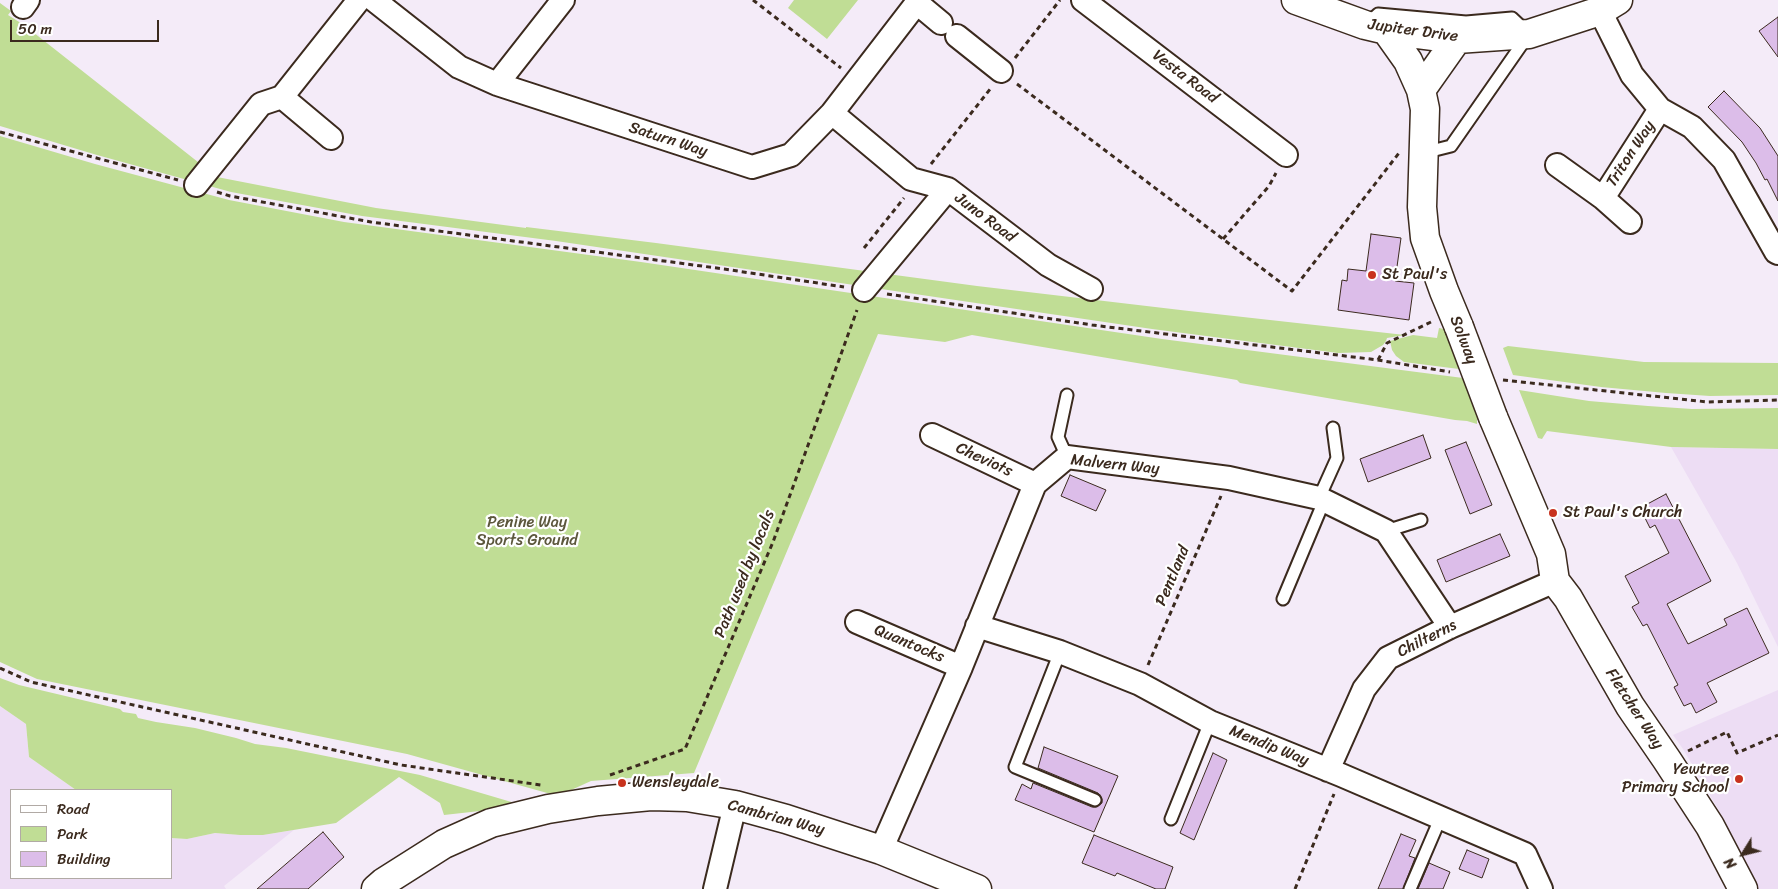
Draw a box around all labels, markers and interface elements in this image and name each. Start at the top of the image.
scale bar [12,10,161,42]
street label: Jupiter Drive [1367,15,1459,47]
text: 50 m [18,16,52,42]
street label: Vesta Road [1148,46,1222,108]
street label: Triton Way [1603,117,1659,191]
street label: Saturn Way [626,118,710,162]
street label: Juno Road [951,189,1019,247]
place label: St Paul's [1382,265,1447,285]
marker: St Paul's [1366,269,1378,281]
street label: Solway [1445,313,1481,367]
street label: Cheviots [953,439,1015,481]
street label: Malvern Way [1070,451,1160,479]
place label: St Paul's Church [1563,503,1682,523]
street label: Path used by locals [711,507,779,641]
marker: St Paul's Church [1547,507,1559,519]
park label: Penine Way Sports Ground [476,513,578,551]
street label: Pentland [1152,543,1194,609]
street label: Chilterns [1394,616,1460,662]
street label: Quantocks [871,621,947,667]
street label: Fletcher Way [1601,665,1667,753]
street label: Mendip Way [1226,721,1312,771]
place label: Yewtree Primary School [1622,760,1729,798]
place label: Wensleydale [632,773,719,793]
marker: Yewtree Primary School [1733,773,1745,785]
marker: Wensleydale [616,777,628,789]
legend [10,789,172,879]
text: Road [57,796,89,822]
street label: Cambrian Way [726,796,826,840]
text: Park [57,821,88,847]
north arrow [1718,829,1768,879]
text: Building [57,846,111,872]
text: N [1718,852,1743,874]

